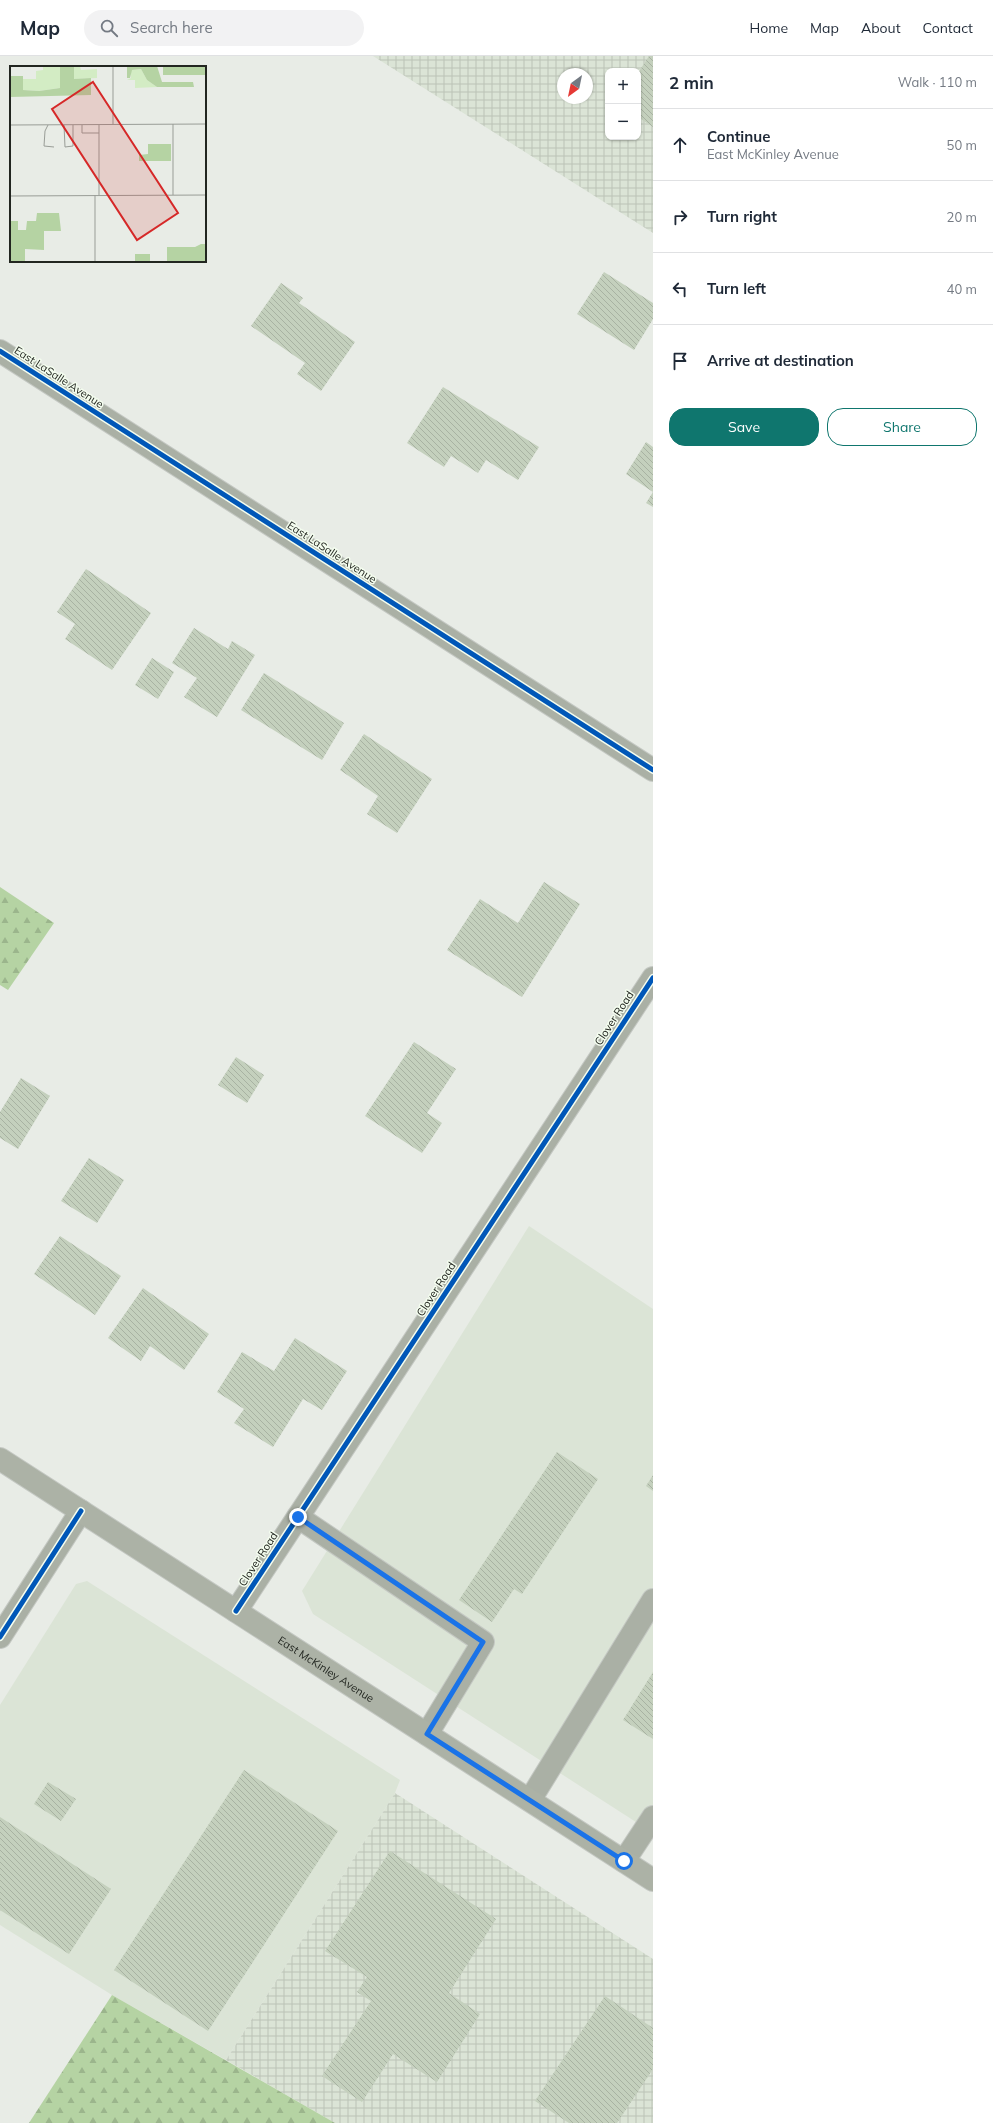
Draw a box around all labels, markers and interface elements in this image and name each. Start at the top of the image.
search box [84,10,364,46]
text: Map [20,16,60,40]
icon: search [98,17,120,39]
text: Search here [130,18,213,37]
text: Home [749,19,788,37]
text: Map [810,19,839,37]
text: About [861,19,901,37]
text: Contact [923,19,973,37]
inset map [10,66,206,262]
north arrow [557,68,593,104]
map controls [605,68,641,140]
button: + [605,68,641,104]
text: 2 min [669,72,714,93]
text: Walk · 110 m [898,74,977,90]
button: − [605,104,641,140]
text: Continue [707,127,770,146]
icon: ahead [669,134,691,156]
text: 50 m [947,137,977,153]
text: East McKinley Avenue [707,146,839,162]
icon: right [669,206,691,228]
text: Turn right [707,207,777,226]
text: 20 m [947,209,977,225]
icon: left [669,278,691,300]
text: Turn left [707,279,766,298]
text: 40 m [947,281,977,297]
street label: East LaSalle Avenue [12,343,106,411]
icon: arrive [669,350,691,372]
text: Arrive at destination [707,351,854,370]
button: Save [669,408,819,446]
button: Share [827,408,977,446]
street label: East LaSalle Avenue [285,518,379,586]
street label: Clover Road [591,988,637,1048]
street label: Clover Road [413,1259,459,1319]
route end [289,1508,307,1526]
street label: Clover Road [235,1529,281,1589]
street label: East McKinley Avenue [275,1633,377,1705]
route start [615,1852,633,1870]

